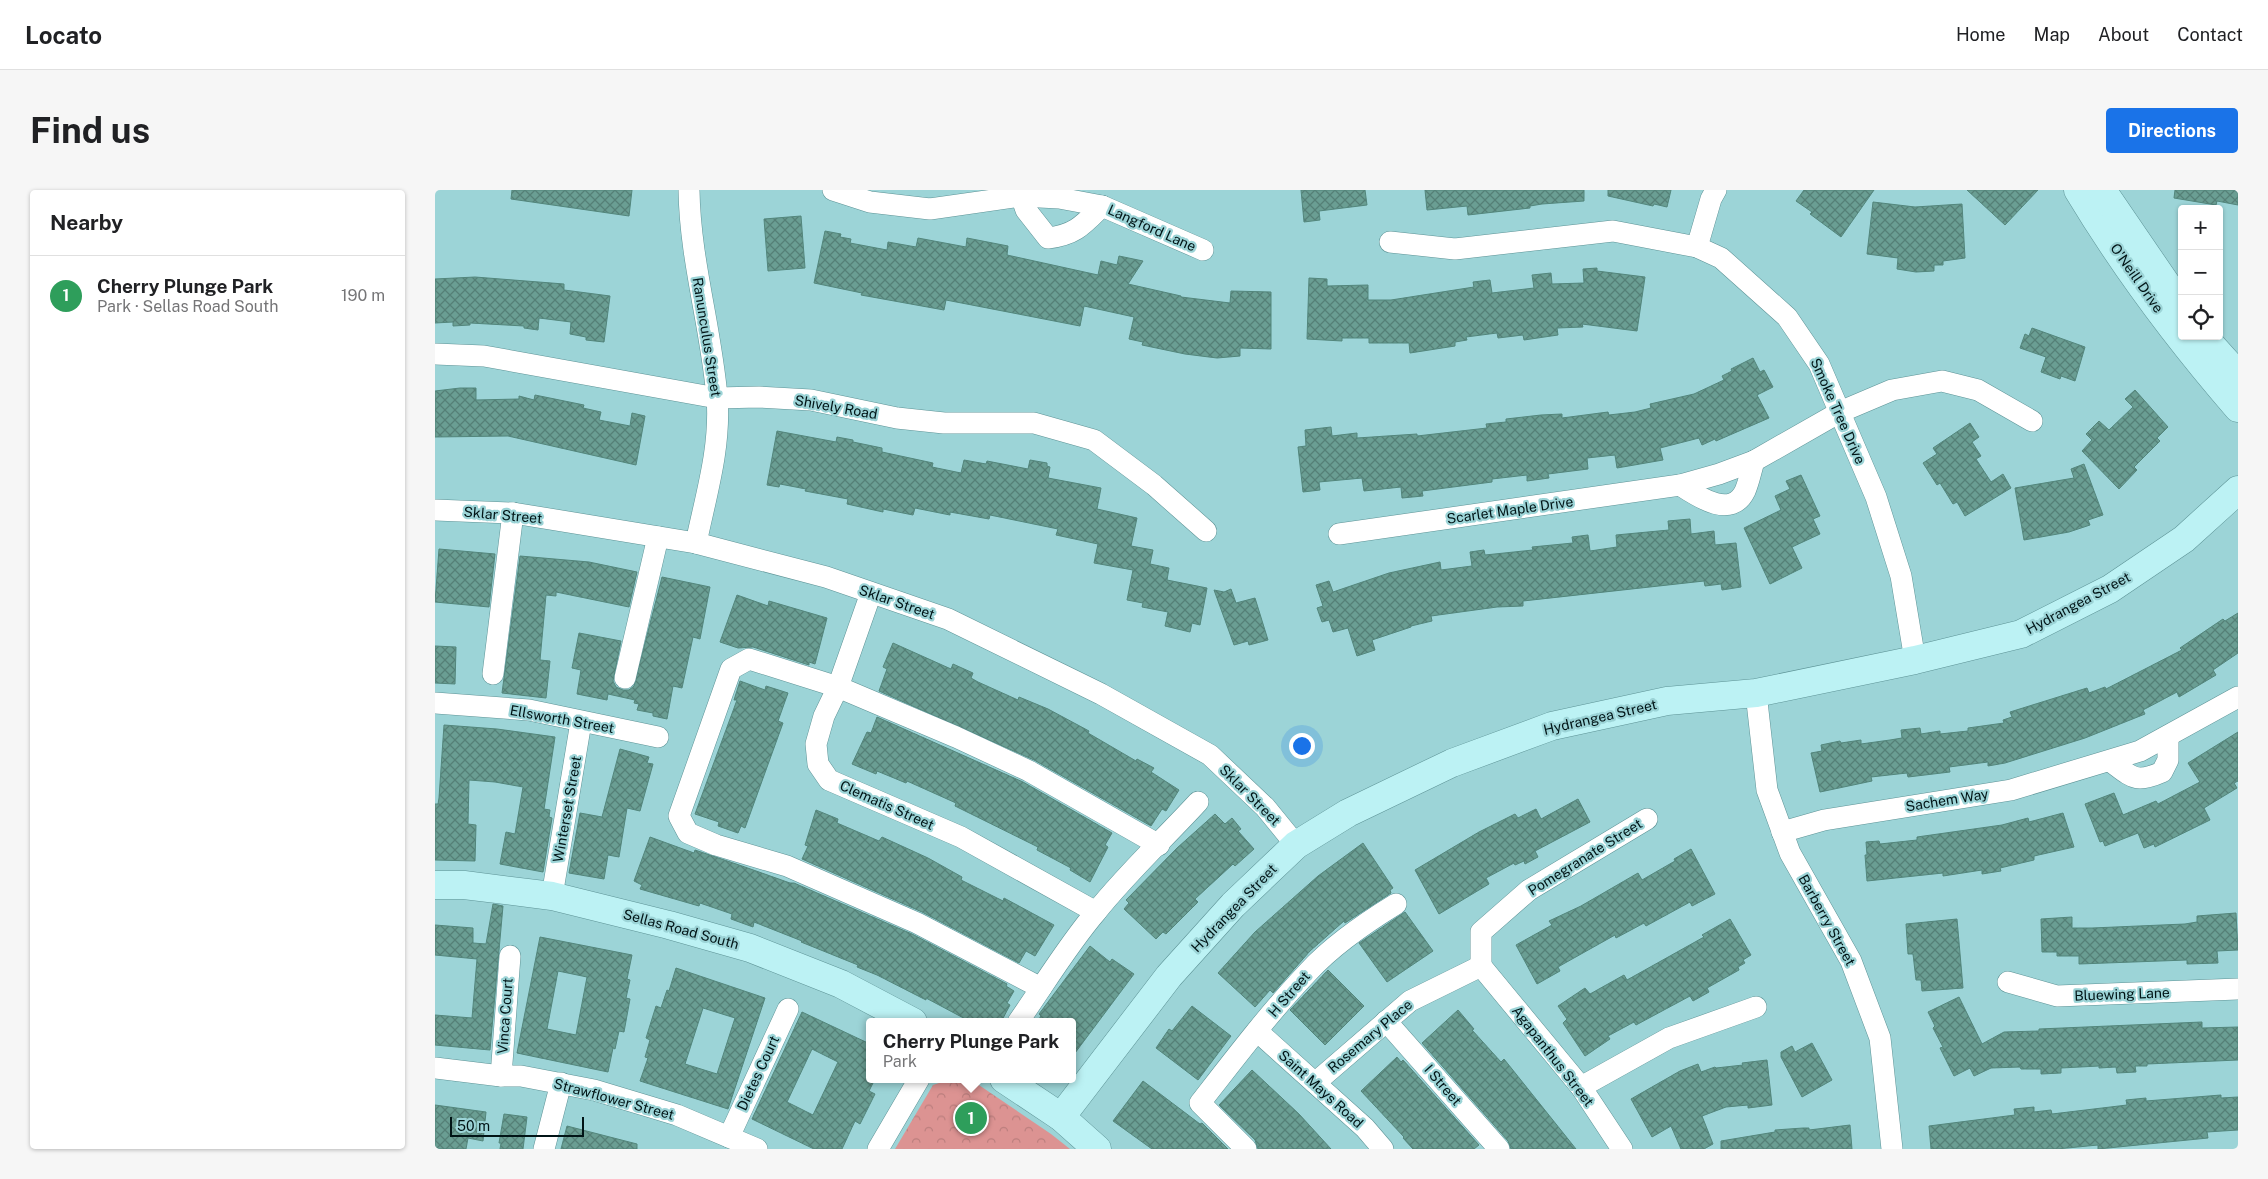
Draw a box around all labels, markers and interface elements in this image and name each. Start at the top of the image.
text: Locato [25,21,102,49]
text: Home [1956,24,2006,45]
text: Map [2034,24,2070,45]
text: About [2098,24,2149,45]
text: Contact [2177,24,2243,45]
button: Directions [2106,108,2238,153]
text: Find us [30,110,150,151]
street label: Langford Lane [1106,201,1199,255]
map controls [2178,205,2223,340]
button: + [2178,205,2223,250]
text: Nearby [50,210,123,235]
street label: O'Neill Drive [2107,240,2167,316]
button: − [2178,250,2223,295]
text: Cherry Plunge Park [97,275,273,297]
street label: Ranunculus Street [690,276,724,398]
text: 1 [63,286,69,305]
text: 190 m [341,286,385,305]
button: locate [2178,295,2223,340]
text: Park · Sellas Road South [97,297,279,316]
street label: Smoke Tree Drive [1807,356,1869,466]
street label: Shively Road [793,392,879,422]
street label: Scarlet Maple Drive [1446,493,1574,527]
street label: Sklar Street [463,504,543,526]
street label: Hydrangea Street [2023,569,2133,637]
street label: Sklar Street [857,582,937,622]
street label: Hydrangea Street [1542,696,1658,738]
street label: Ellsworth Street [509,702,615,736]
your location [1289,733,1315,759]
street label: Winterset Street [550,755,584,863]
street label: Sklar Street [1216,761,1284,829]
street label: Clematis Street [838,777,936,833]
street label: Sachem Way [1904,785,1990,814]
street label: Pomegranate Street [1525,815,1645,899]
street label: Hydrangea Street [1188,861,1280,955]
street label: Barberry Street [1795,872,1859,968]
street label: Sellas Road South [621,906,741,952]
street label: H Street [1265,968,1313,1020]
street label: Vinca Court [494,977,516,1055]
street label: Bluewing Lane [2074,984,2170,1004]
street label: Rosemary Place [1325,996,1415,1076]
street label: Agapanthus Street [1509,1003,1597,1109]
popup [866,1018,1076,1083]
text: Cherry Plunge Park [883,1030,1059,1052]
street label: Dietes Court [734,1033,782,1113]
street label: Saint Mays Road [1275,1047,1367,1131]
text: Park [883,1052,917,1071]
street label: I Street [1421,1062,1465,1108]
street label: Strawflower Street [552,1075,676,1123]
pin: 1 [955,1099,987,1137]
scale bar [450,1114,584,1137]
text: 50 m [457,1118,490,1134]

